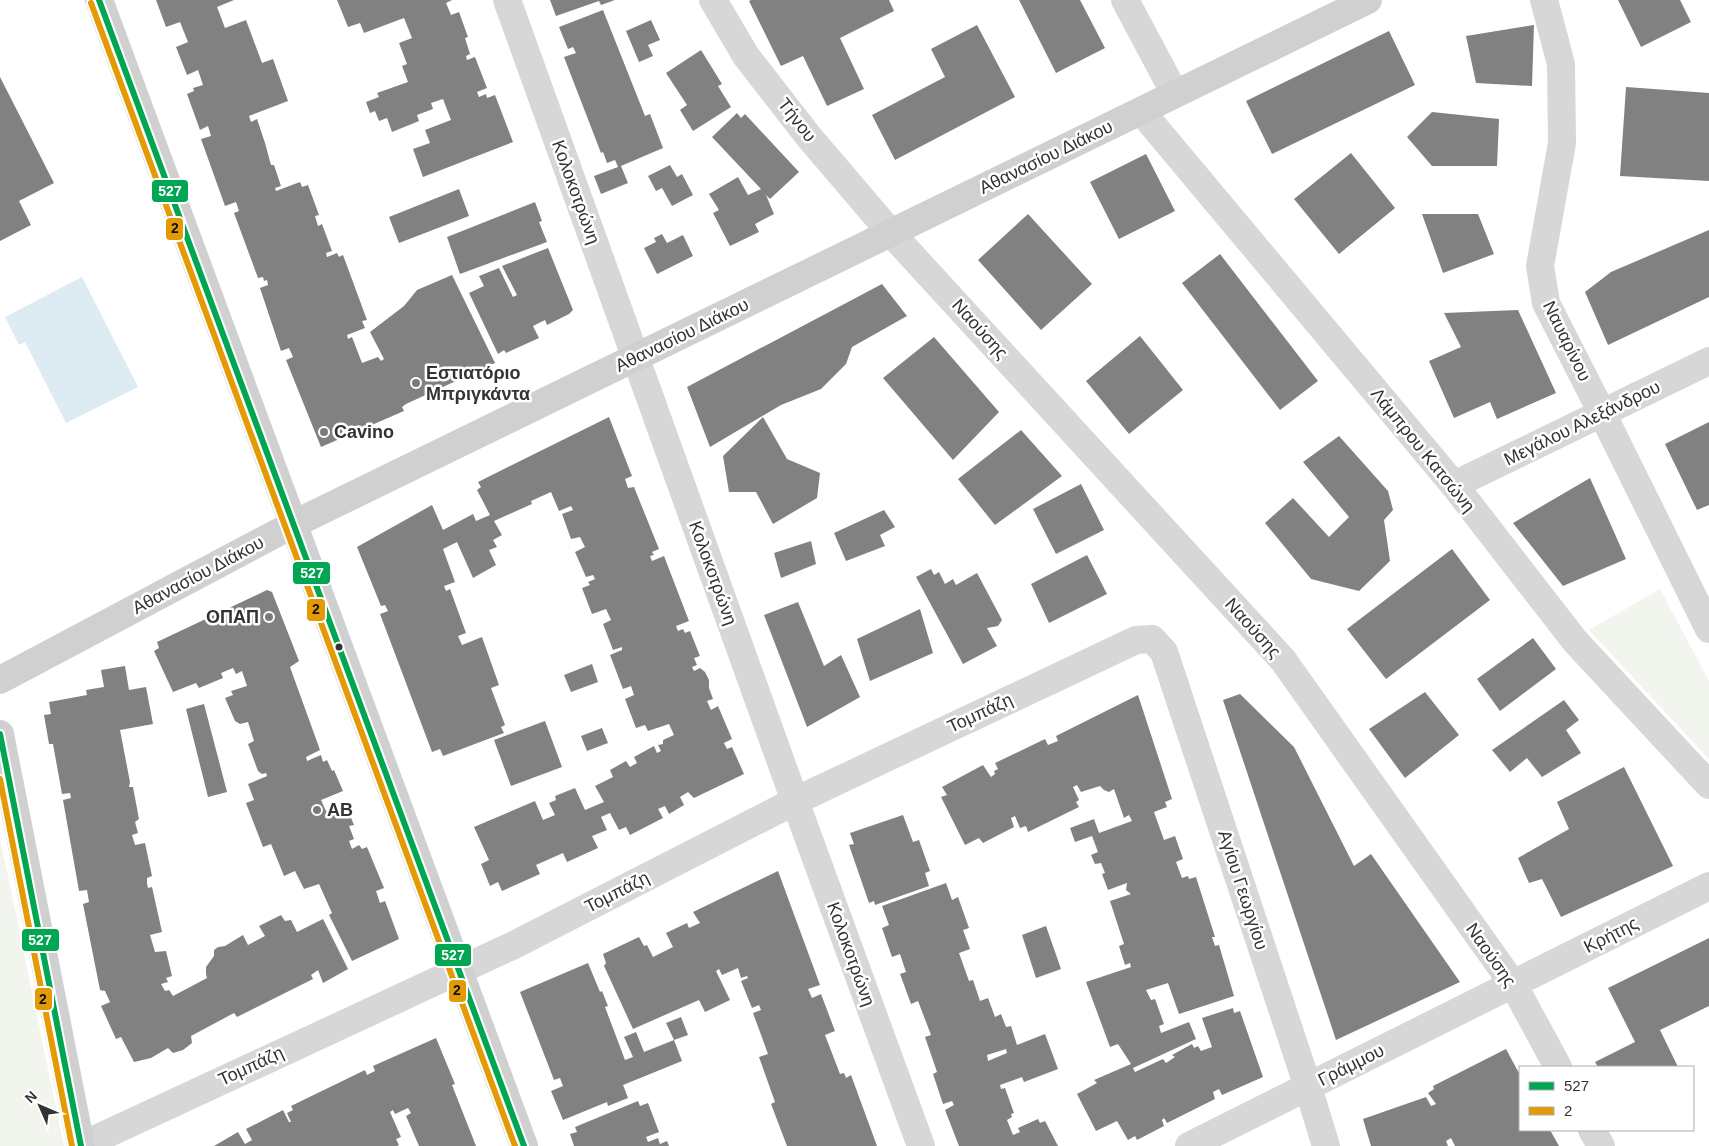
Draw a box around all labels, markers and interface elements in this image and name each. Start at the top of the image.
street label: Τήνου [774,94,820,146]
street label: Αθανασίου Διάκου [976,116,1116,198]
street label: Κολοκοτρώνη [548,137,604,247]
line badge: 527 [151,179,189,203]
text: 527 [158,183,182,199]
line badge: 2 [165,217,184,241]
text: 2 [171,220,179,236]
street label: Αθανασίου Διάκου [612,294,752,376]
street label: Ναούσης [948,295,1012,363]
street label: Ναυαρίνου [1539,298,1595,384]
place label: Εστιατόριο Μπριγκάντα [426,363,530,404]
marker: Εστιατόριο Μπριγκάντα [410,377,422,389]
street label: Μεγάλου Αλεξάνδρου [1501,377,1663,469]
street label: Λάμπρου Κατσώνη [1367,384,1479,516]
place label: Cavino [334,422,394,442]
marker: Cavino [318,426,330,438]
street label: Κολοκοτρώνη [685,518,741,628]
street label: Αθανασίου Διάκου [129,532,267,618]
line badge: 527 [292,561,331,585]
text: 527 [300,565,324,581]
street label: Ναούσης [1221,594,1285,662]
line badge: 2 [306,598,326,622]
text: 2 [312,601,320,617]
place label: ΟΠΑΠ [206,607,259,627]
marker: ΟΠΑΠ [263,611,275,623]
unlabelled marker [334,642,344,652]
street label: Τομπάζη [944,689,1016,737]
place label: ΑΒ [327,800,353,820]
marker: ΑΒ [311,804,323,816]
street label: Αγίου Γεωργίου [1214,828,1272,952]
street label: Τομπάζη [581,867,653,917]
street label: Κολοκοτρώνη [823,899,879,1009]
street label: Κρήτης [1581,913,1642,957]
street label: Ναούσης [1462,919,1520,991]
line badge: 527 [21,928,60,952]
text: 527 [28,932,52,948]
line badge: 527 [434,943,472,967]
text: 527 [441,947,465,963]
line badge: 2 [448,979,467,1003]
text: 2 [453,982,461,998]
line badge: 2 [34,987,53,1011]
text: 2 [39,991,47,1007]
street label: Γράμμου [1315,1040,1387,1090]
street label: Τομπάζη [215,1042,287,1090]
legend [1519,1066,1694,1131]
text: 527 [1564,1077,1589,1094]
north arrow [15,1081,65,1131]
text: N [22,1088,40,1106]
text: 2 [1564,1102,1572,1119]

